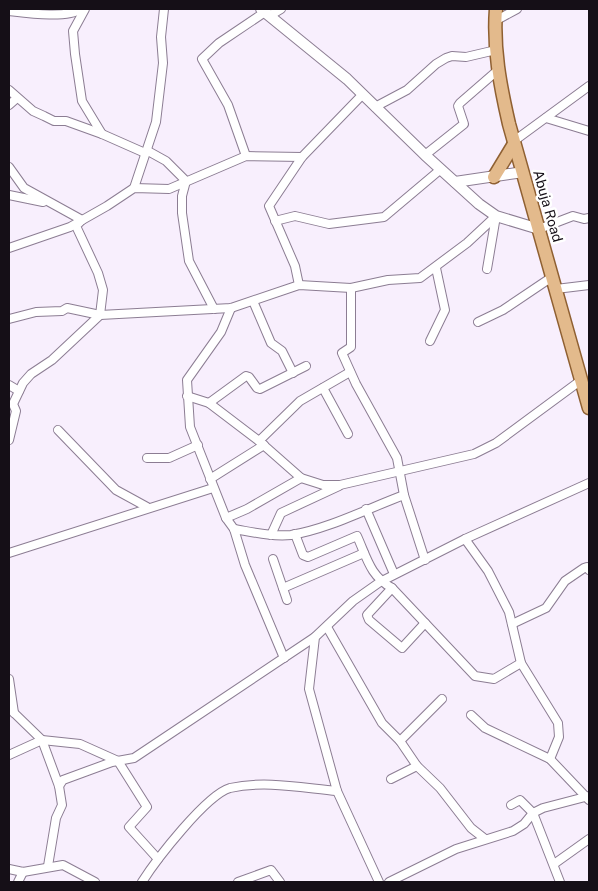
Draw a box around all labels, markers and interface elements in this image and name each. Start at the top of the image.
street label: Abuja Road [530,168,566,244]

